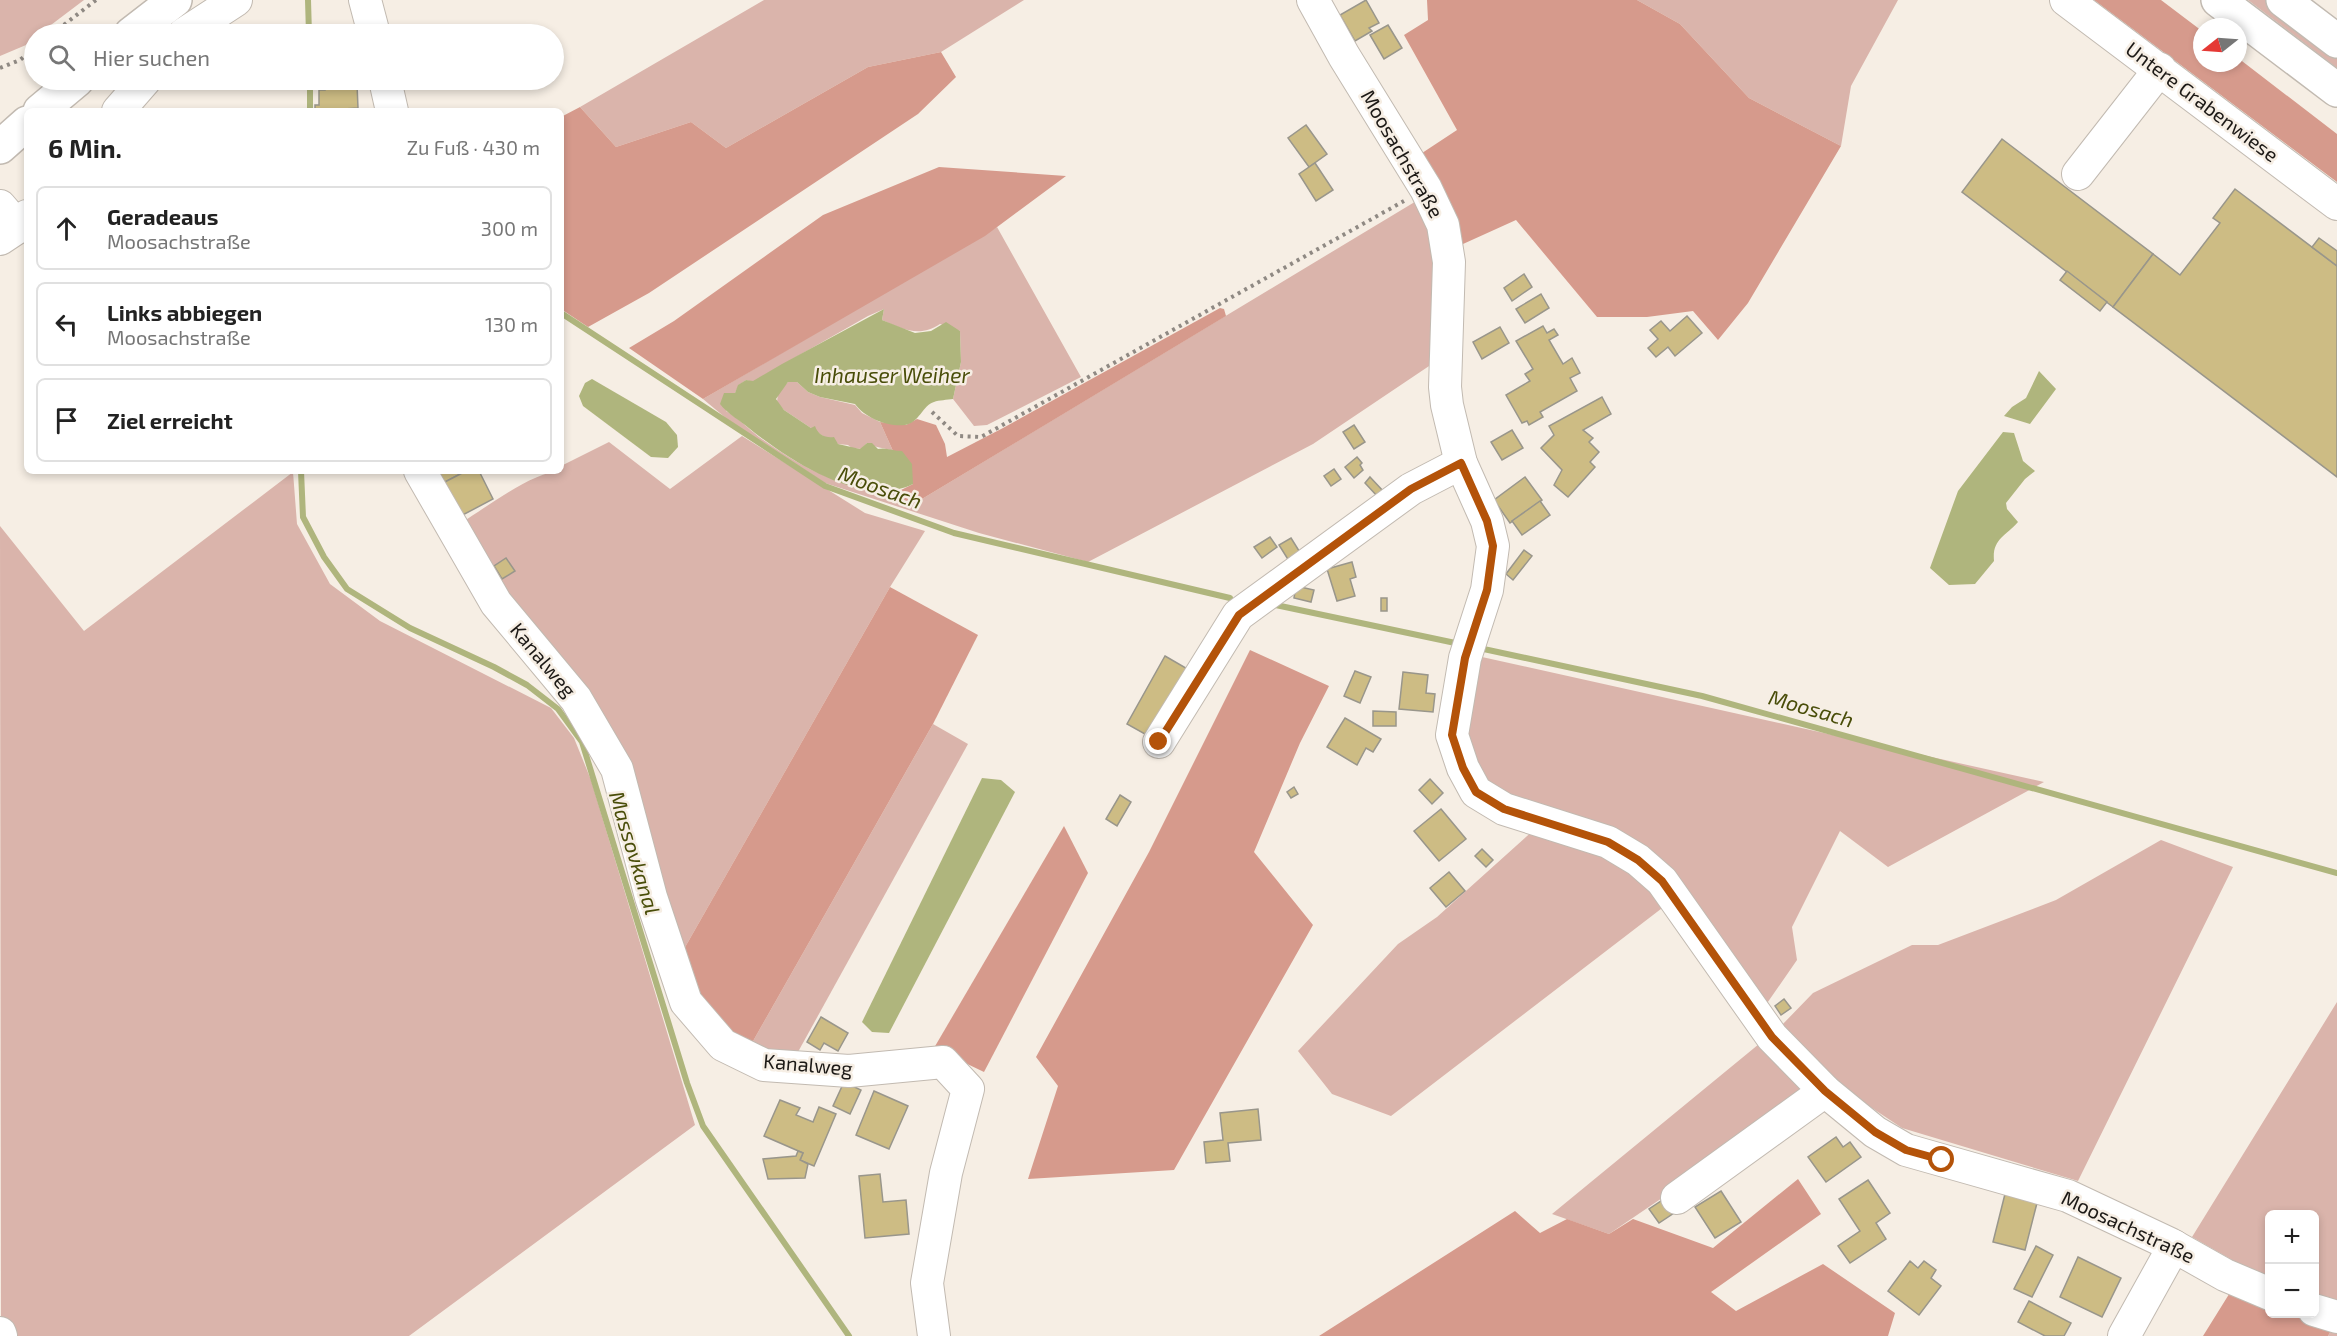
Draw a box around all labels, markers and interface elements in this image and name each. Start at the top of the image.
north arrow [2193,18,2247,72]
search box [24,24,564,90]
street label: Untere Grabenwiese [2122,36,2284,166]
icon: search [45,41,78,74]
text: Hier suchen [93,44,210,70]
street label: Moosachstraße [1357,85,1449,222]
text: 6 Min. [48,132,122,163]
text: Zu Fuß · 430 m [407,135,540,159]
text: Geradeaus [107,203,218,229]
icon: ahead [50,212,83,245]
text: 300 m [481,216,538,240]
text: Moosachstraße [107,229,251,253]
text: Links abbiegen [107,299,262,325]
icon: left [50,308,83,341]
text: 130 m [485,312,538,336]
text: Moosachstraße [107,325,251,349]
water label: Inhauser Weiher [814,362,970,387]
icon: arrive [50,404,83,437]
text: Ziel erreicht [107,407,233,433]
water label: Moosach [835,460,926,513]
street label: Kanalweg [506,617,582,701]
water label: Moosach [1766,684,1857,732]
route end [1145,728,1171,754]
water label: Massovkanal [605,788,666,917]
street label: Kanalweg [763,1048,854,1080]
route start [1928,1146,1954,1172]
street label: Moosachstraße [2058,1185,2199,1267]
map controls [2265,1210,2319,1318]
button: + [2265,1210,2319,1264]
button: − [2265,1264,2319,1318]

